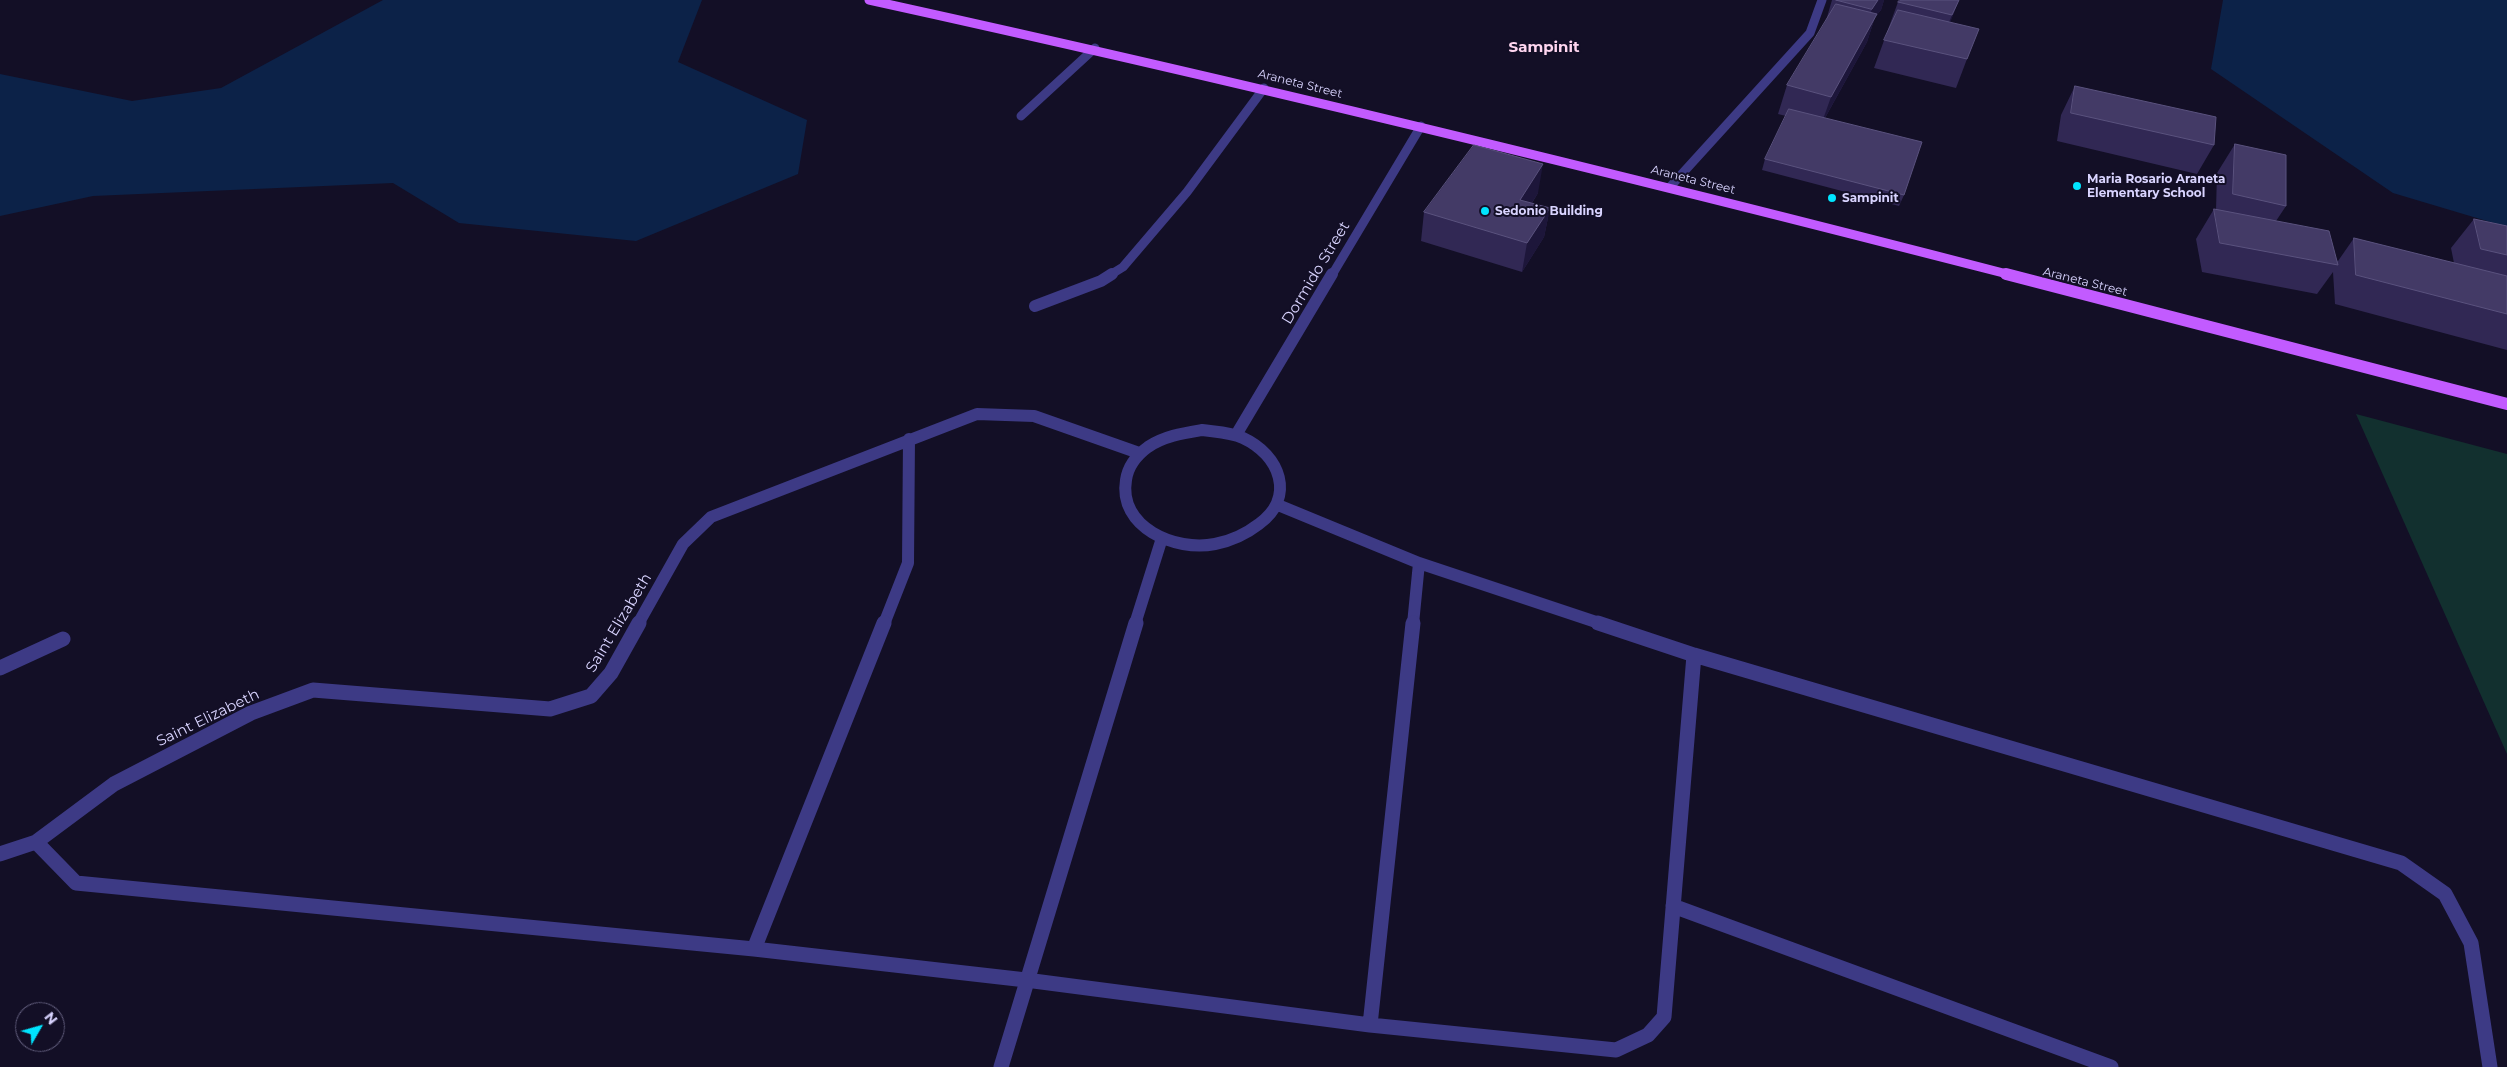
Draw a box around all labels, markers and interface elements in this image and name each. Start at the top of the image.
district label: Sampinit [1509,39,1579,57]
street label: Araneta Street [1256,67,1344,101]
street label: Araneta Street [1649,163,1737,197]
place label: Maria Rosario Araneta Elementary School [2087,172,2225,200]
marker: Maria Rosario Araneta Elementary School [2071,180,2083,192]
place label: Sampinit [1842,191,1899,205]
marker: Sampinit [1826,192,1838,204]
place label: Sedonio Building [1495,204,1603,218]
marker: Sedonio Building [1479,205,1491,217]
street label: Dormido Street [1278,218,1354,328]
street label: Araneta Street [2041,265,2129,299]
street label: Saint Elizabeth [582,570,656,676]
street label: Saint Elizabeth [154,685,262,751]
north arrow [15,1002,65,1052]
text: N [40,1008,62,1028]

